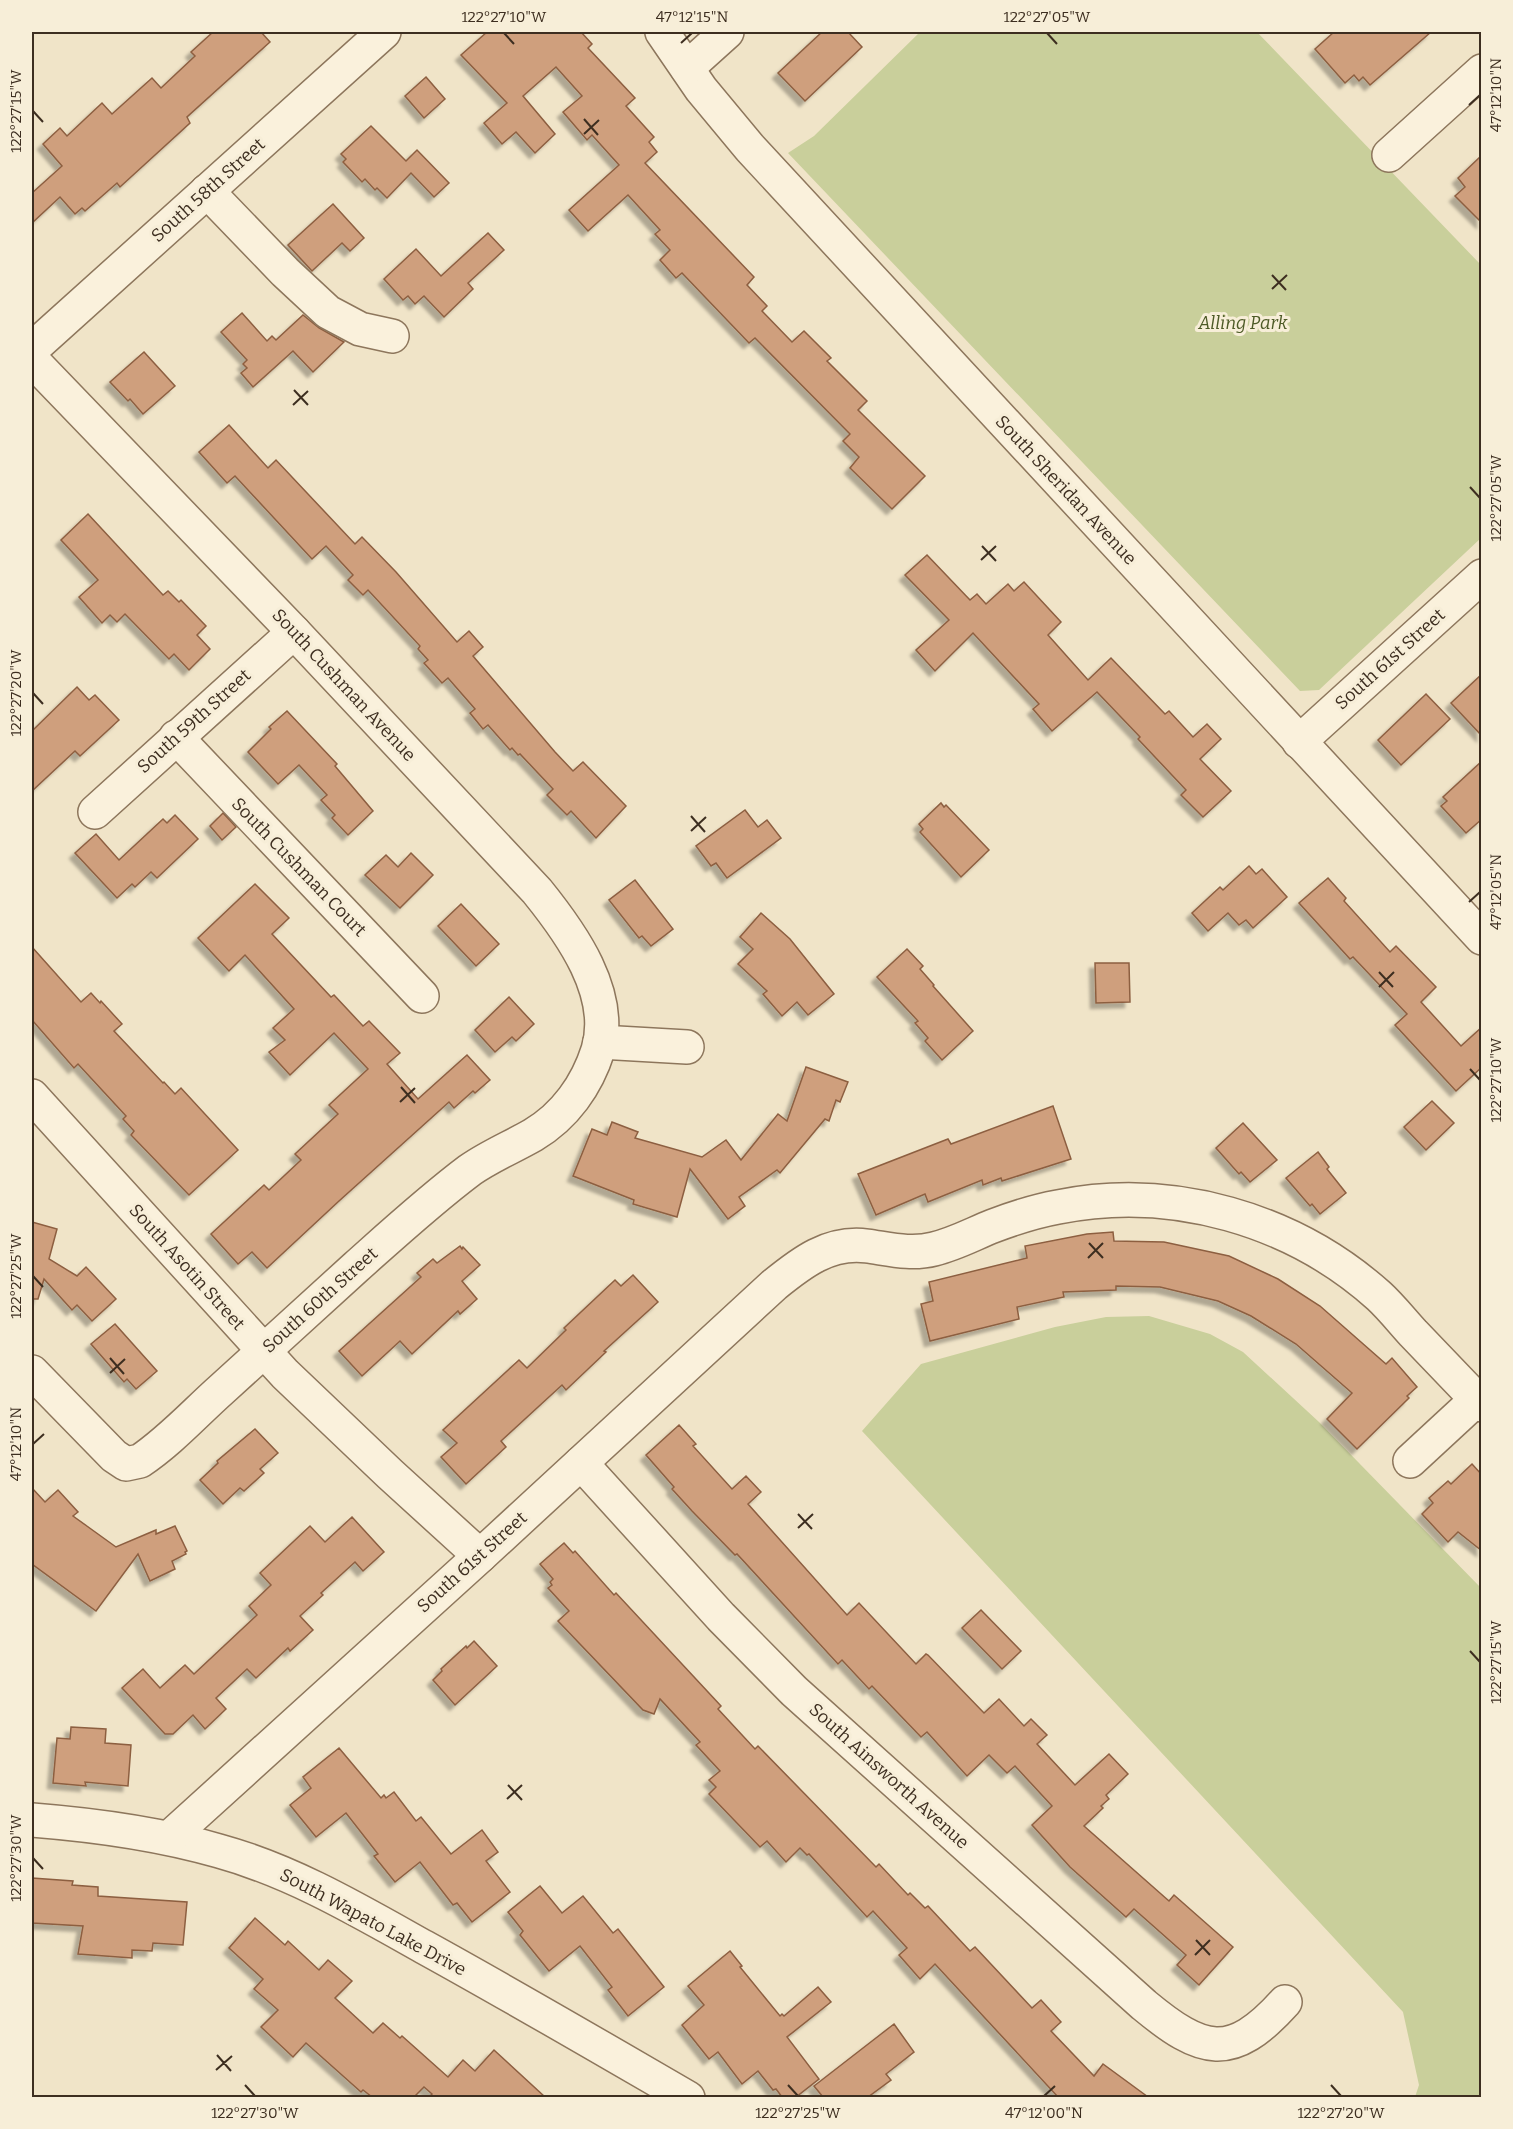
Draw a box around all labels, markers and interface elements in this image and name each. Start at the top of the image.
text: 122°27'10"W [462,8,547,26]
text: 47°12'15"N [656,8,728,26]
text: 122°27'05"W [1004,8,1091,26]
text: 47°12'10"N [1487,58,1505,132]
text: 122°27'15"W [7,69,25,153]
street label: South 58th Street [147,133,270,247]
park label: Alling Park [1198,312,1288,334]
street label: South Sheridan Avenue [991,411,1141,569]
text: 122°27'05"W [1487,454,1505,541]
street label: South Cushman Avenue [268,604,420,766]
street label: South 61st Street [1330,604,1450,714]
text: 122°27'20"W [7,649,25,737]
street label: South 59th Street [133,664,256,778]
street label: South Cushman Court [227,793,371,941]
text: 47°12'05"N [1487,854,1505,930]
text: 122°27'10"W [1487,1037,1505,1122]
street label: South Asotin Street [125,1199,250,1335]
text: 122°27'25"W [7,1233,25,1319]
street label: South 60th Street [258,1242,382,1357]
text: 47°12'10"N [7,1407,25,1481]
street label: South 61st Street [412,1507,532,1617]
text: 122°27'15"W [1487,1620,1505,1704]
street label: South Ainsworth Avenue [805,1698,973,1854]
text: 122°27'30"W [7,1814,25,1902]
street label: South Wapato Lake Drive [276,1864,470,1980]
text: 122°27'30"W [211,2104,299,2122]
text: 122°27'25"W [755,2104,841,2122]
text: 47°12'00"N [1005,2104,1083,2122]
text: 122°27'20"W [1297,2104,1385,2122]

